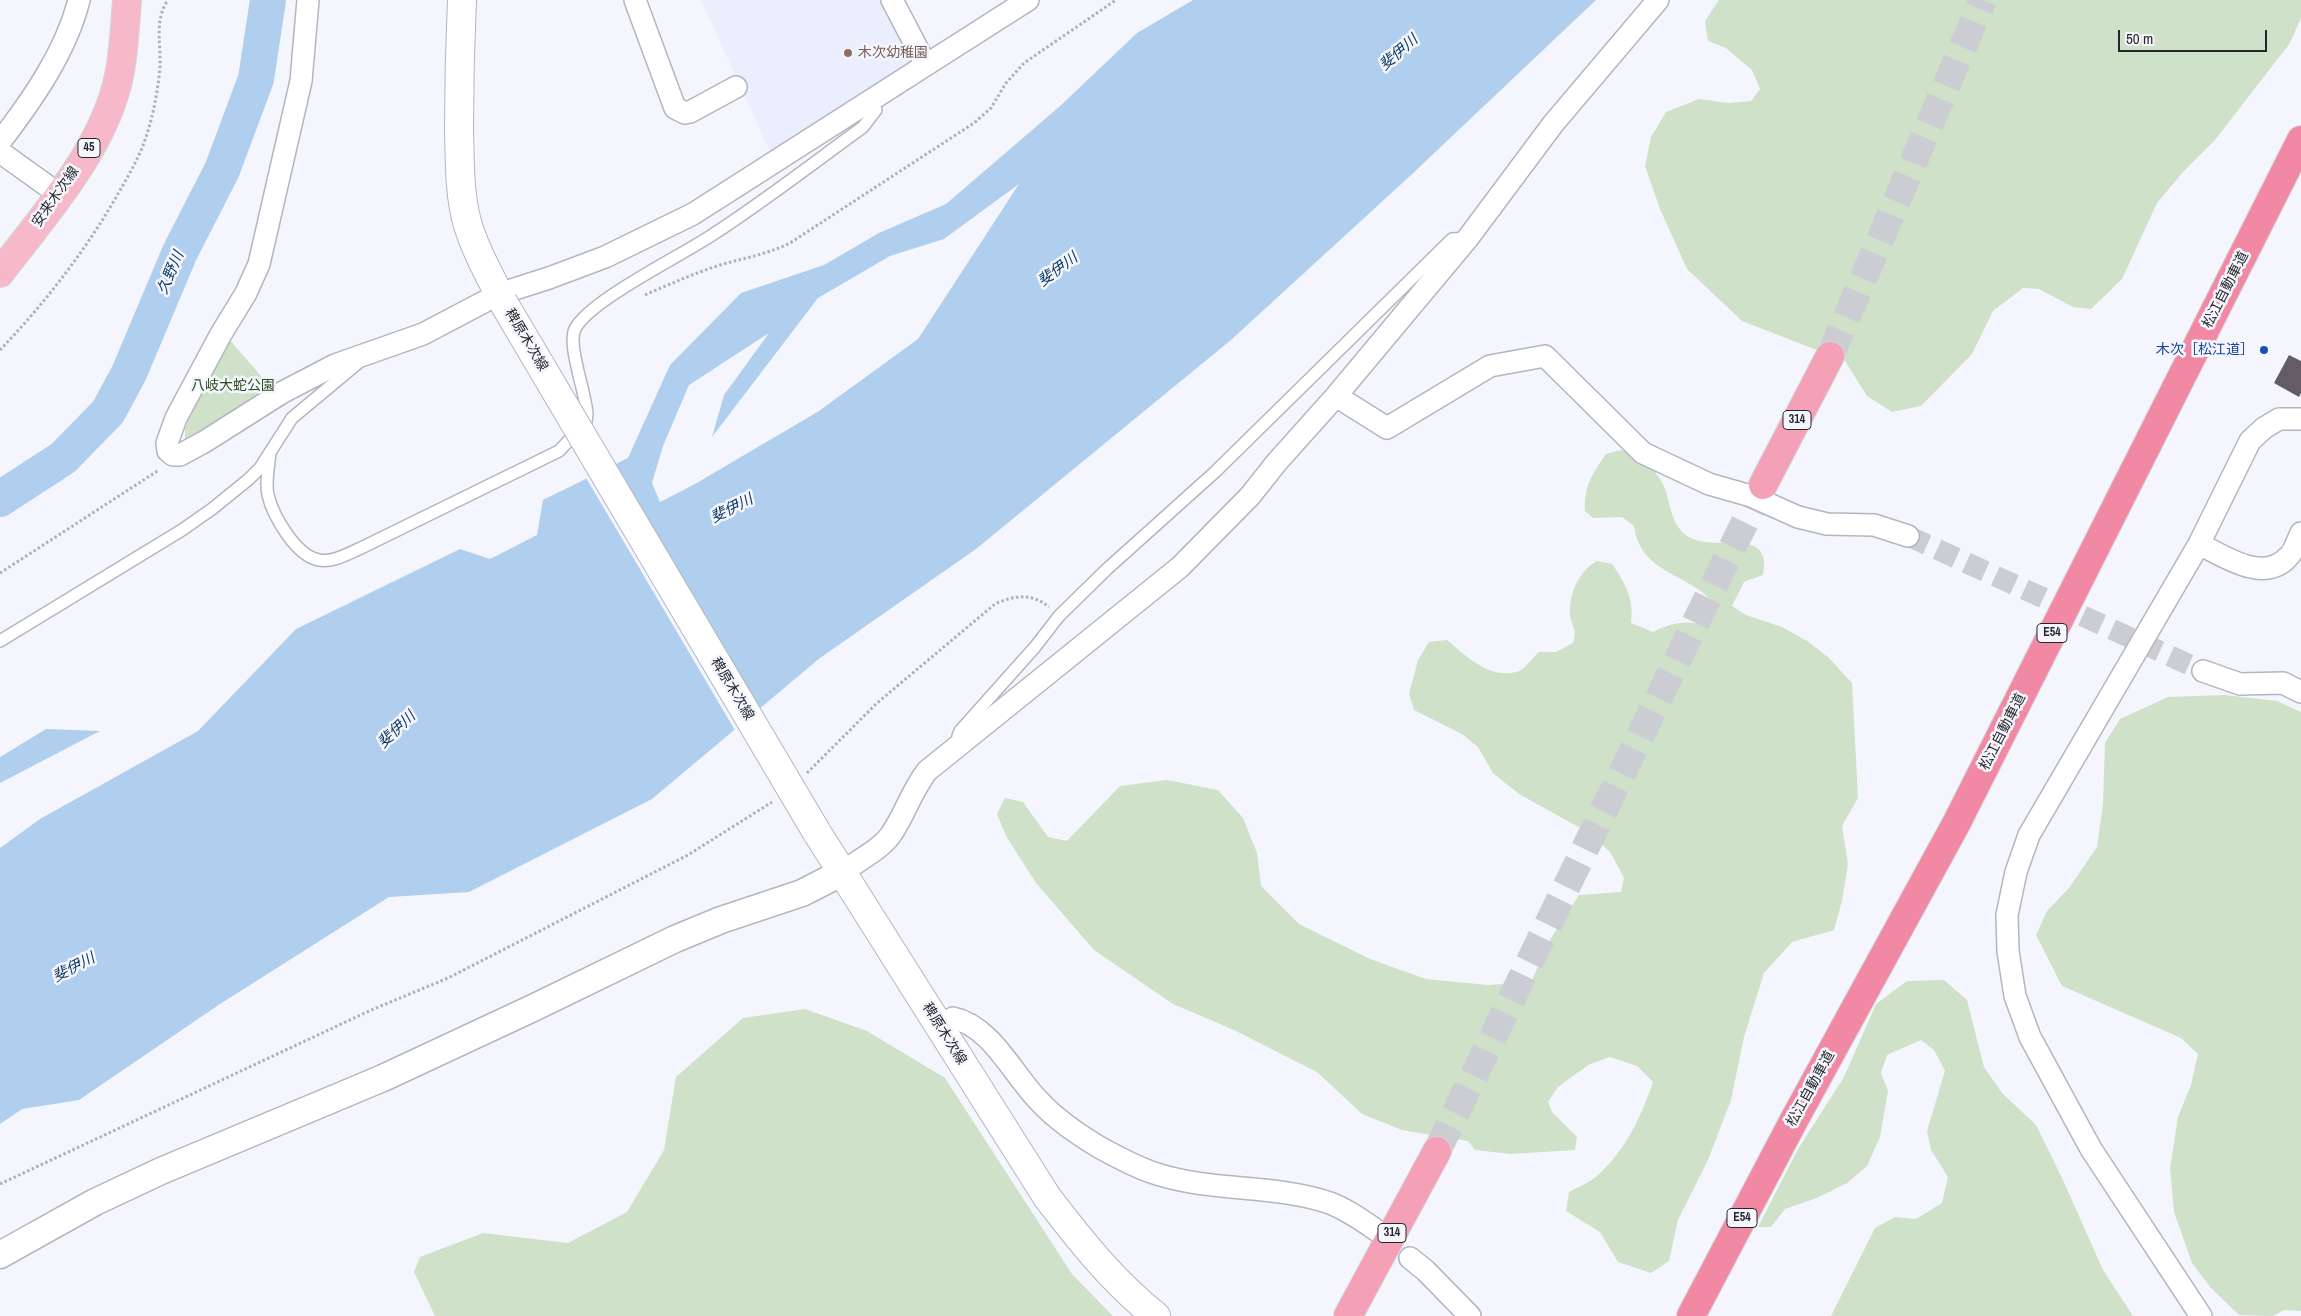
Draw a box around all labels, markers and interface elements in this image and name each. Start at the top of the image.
scale bar [2121,20,2270,52]
text: 50 m [2126,28,2153,49]
water label: 斐伊川 [1376,31,1422,75]
place label: 木次幼稚園 [858,45,928,61]
marker: 木次幼稚園 [842,47,854,59]
road number: 45 [78,138,100,158]
street label: 安来木次線 [29,164,83,230]
water label: 久野川 [154,249,188,297]
water label: 斐伊川 [1035,249,1081,291]
street label: 松江自動車道 [2199,249,2253,331]
street label: 稗原木次線 [501,306,551,374]
place label: 木次［松江道］ [2156,342,2254,358]
marker: 木次［松江道］ [2258,344,2270,356]
park label: 八岐大蛇公園 [191,378,275,394]
road number: 314 [1783,410,1811,430]
water label: 斐伊川 [708,491,756,527]
road number: E54 [2037,624,2067,642]
street label: 稗原木次線 [707,655,757,723]
street label: 松江自動車道 [1976,691,2030,773]
water label: 斐伊川 [375,708,419,752]
water label: 斐伊川 [50,949,98,987]
street label: 稗原木次線 [918,1000,970,1068]
street label: 松江自動車道 [1783,1048,1839,1130]
road number: E54 [1727,1208,1757,1228]
road number: 314 [1378,1224,1406,1242]

